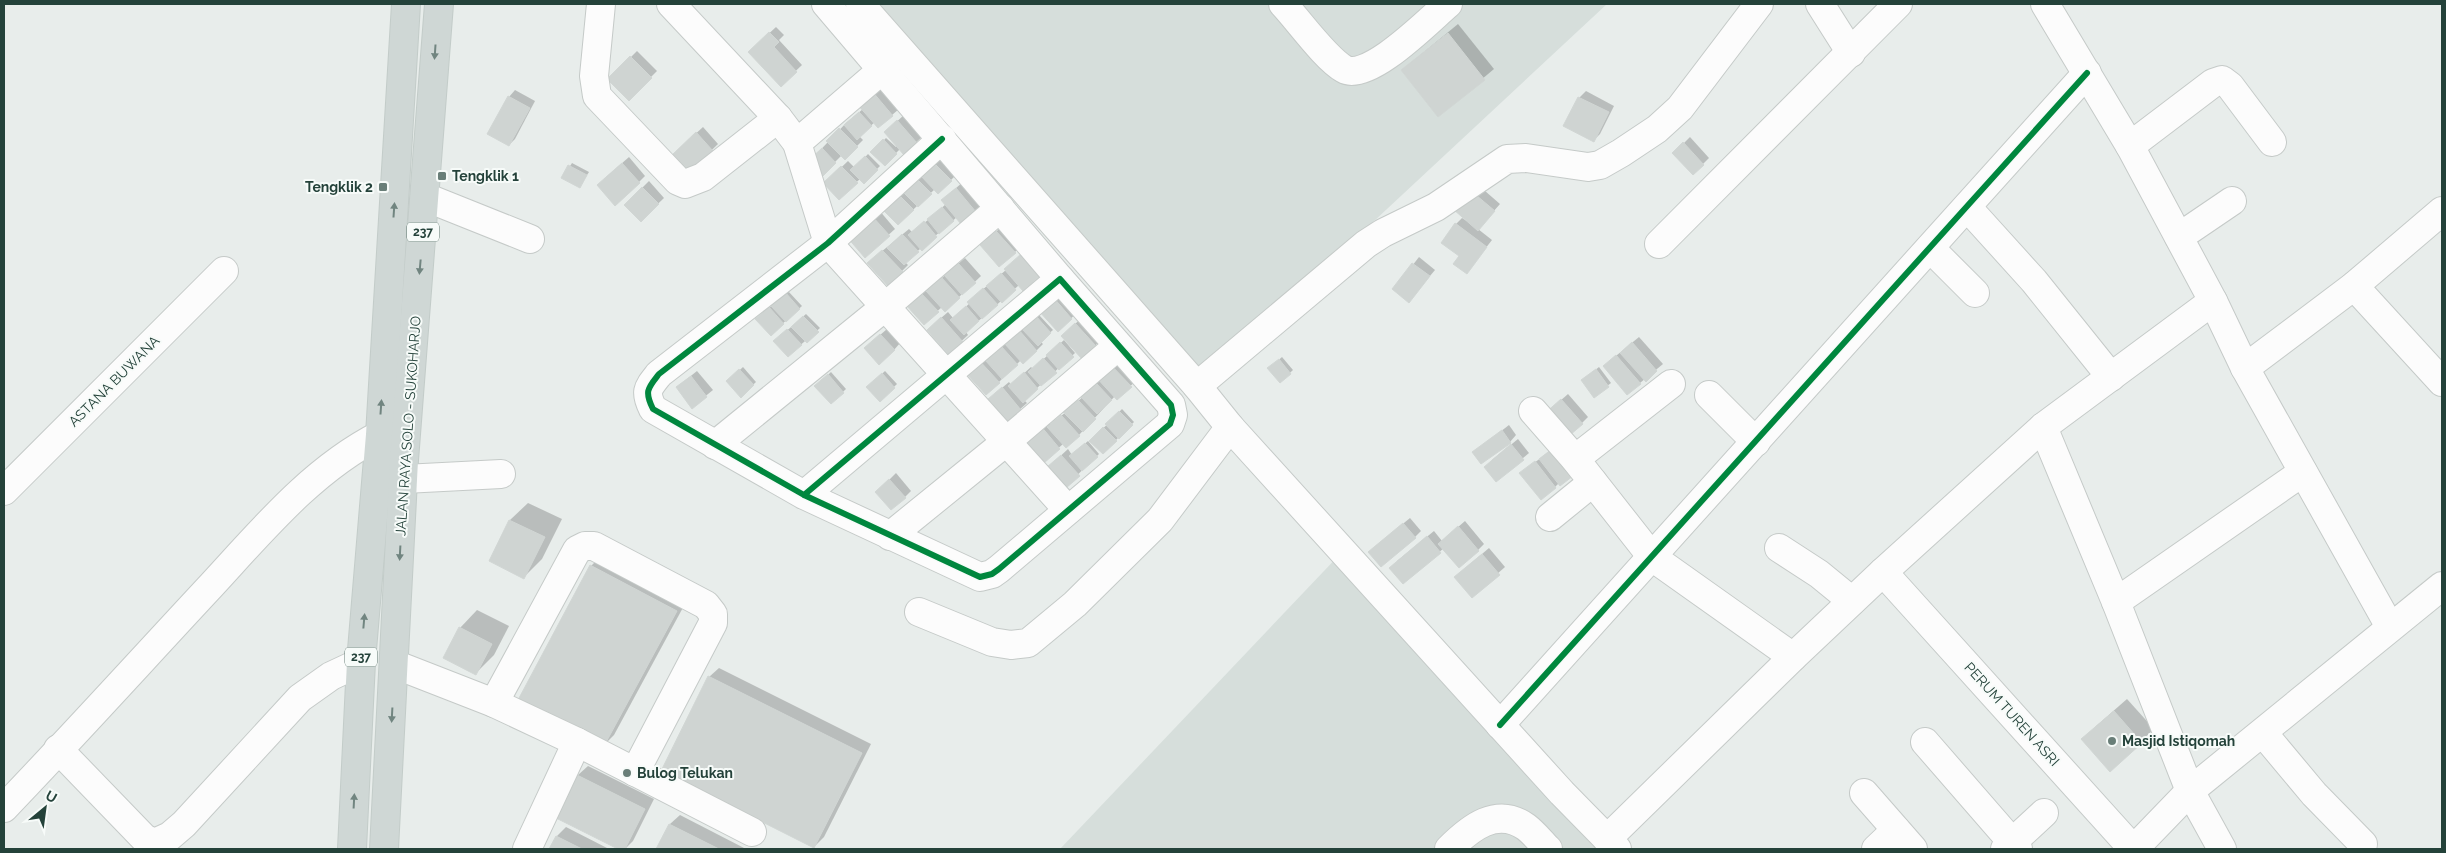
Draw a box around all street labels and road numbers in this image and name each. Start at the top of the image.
road number: 237 [407,222,439,242]
street label: JALAN RAYA SOLO - SUKOHARJO [392,315,424,537]
street label: ASTANA BUWANA [65,332,163,430]
road number: 237 [345,648,377,666]
street label: PERUM TUREN ASRI [1961,659,2063,769]

